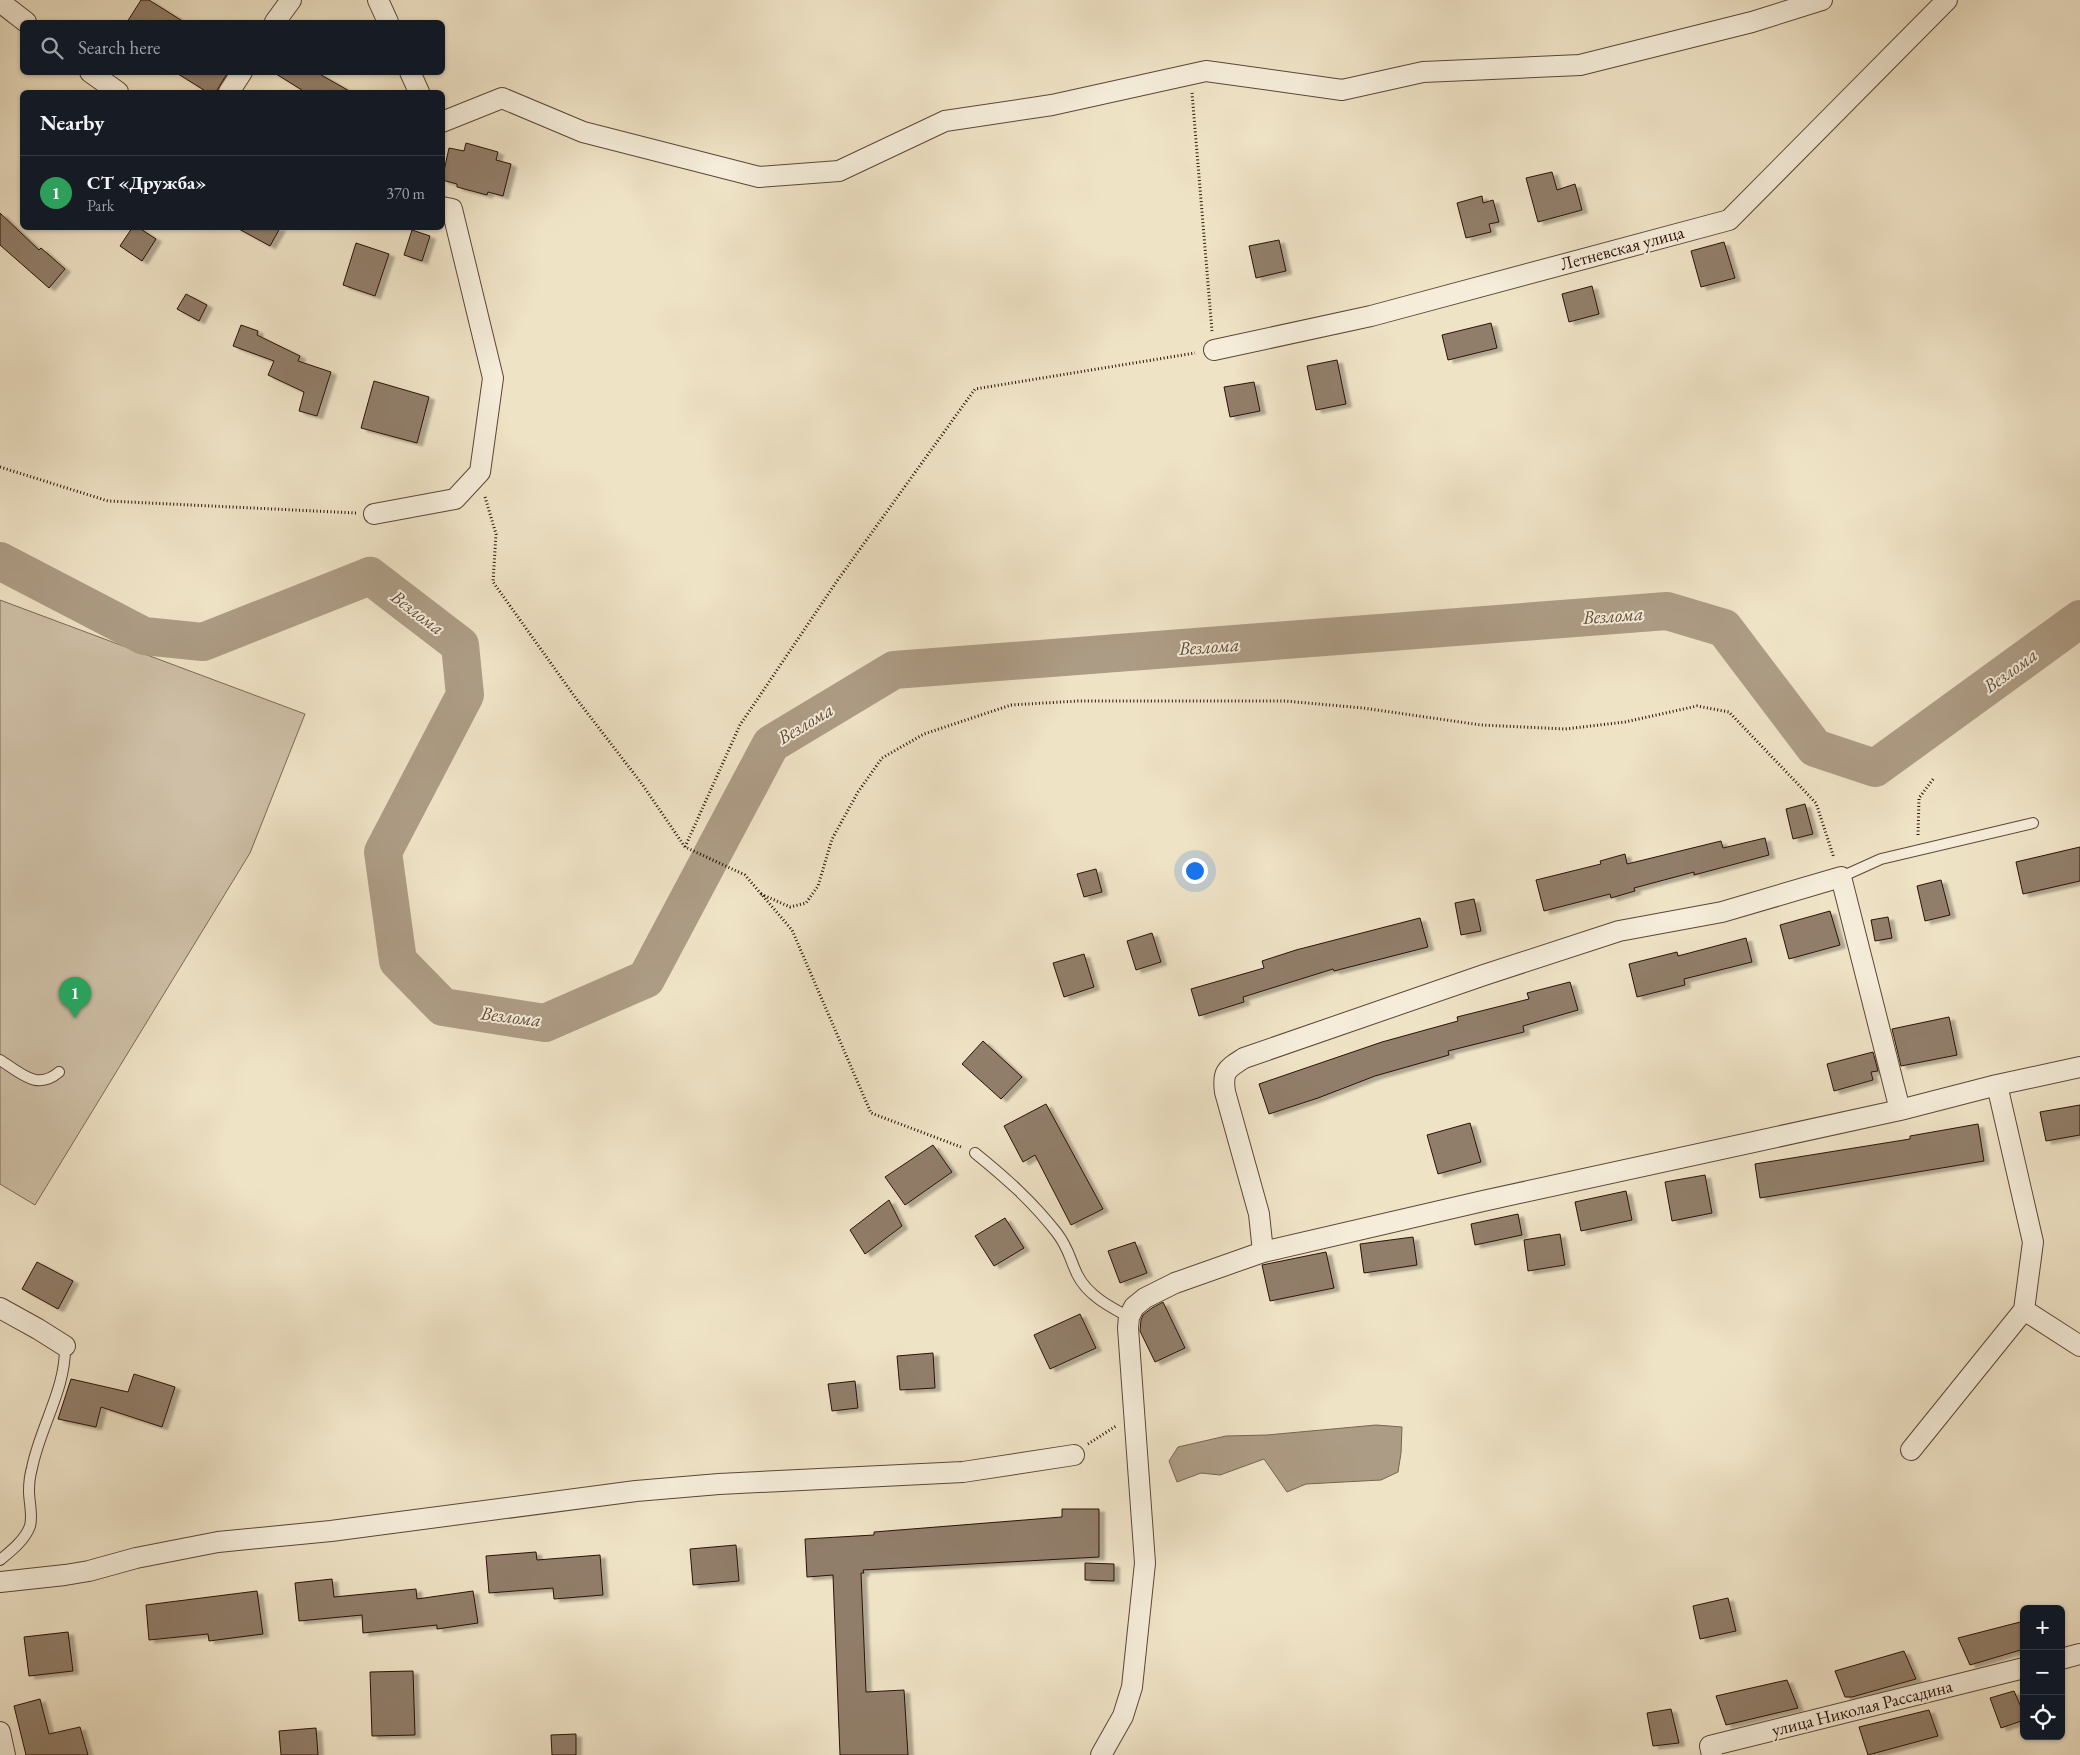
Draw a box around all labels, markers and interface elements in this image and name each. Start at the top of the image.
search box [20,20,445,75]
icon: search [38,34,66,62]
text: Search here [78,35,160,60]
text: Nearby [40,109,104,136]
text: СТ «Дружба» [87,170,206,195]
text: 1 [52,183,60,204]
text: 370 m [386,183,425,204]
text: Park [87,195,114,216]
street label: Летневская улица [1557,220,1687,275]
water label: Везлома [385,584,449,641]
water label: Везлома [1581,601,1644,630]
water label: Везлома [1177,632,1240,661]
water label: Везлома [1978,642,2042,699]
water label: Везлома [772,697,838,750]
your location [1182,858,1208,884]
pin: 1 [59,977,91,1018]
water label: Везлома [478,1000,543,1033]
map controls [2020,1605,2065,1740]
button: + [2020,1605,2065,1650]
button: − [2020,1650,2065,1695]
street label: улица Николая Рассадина [1769,1674,1955,1741]
button: locate [2020,1695,2065,1740]

